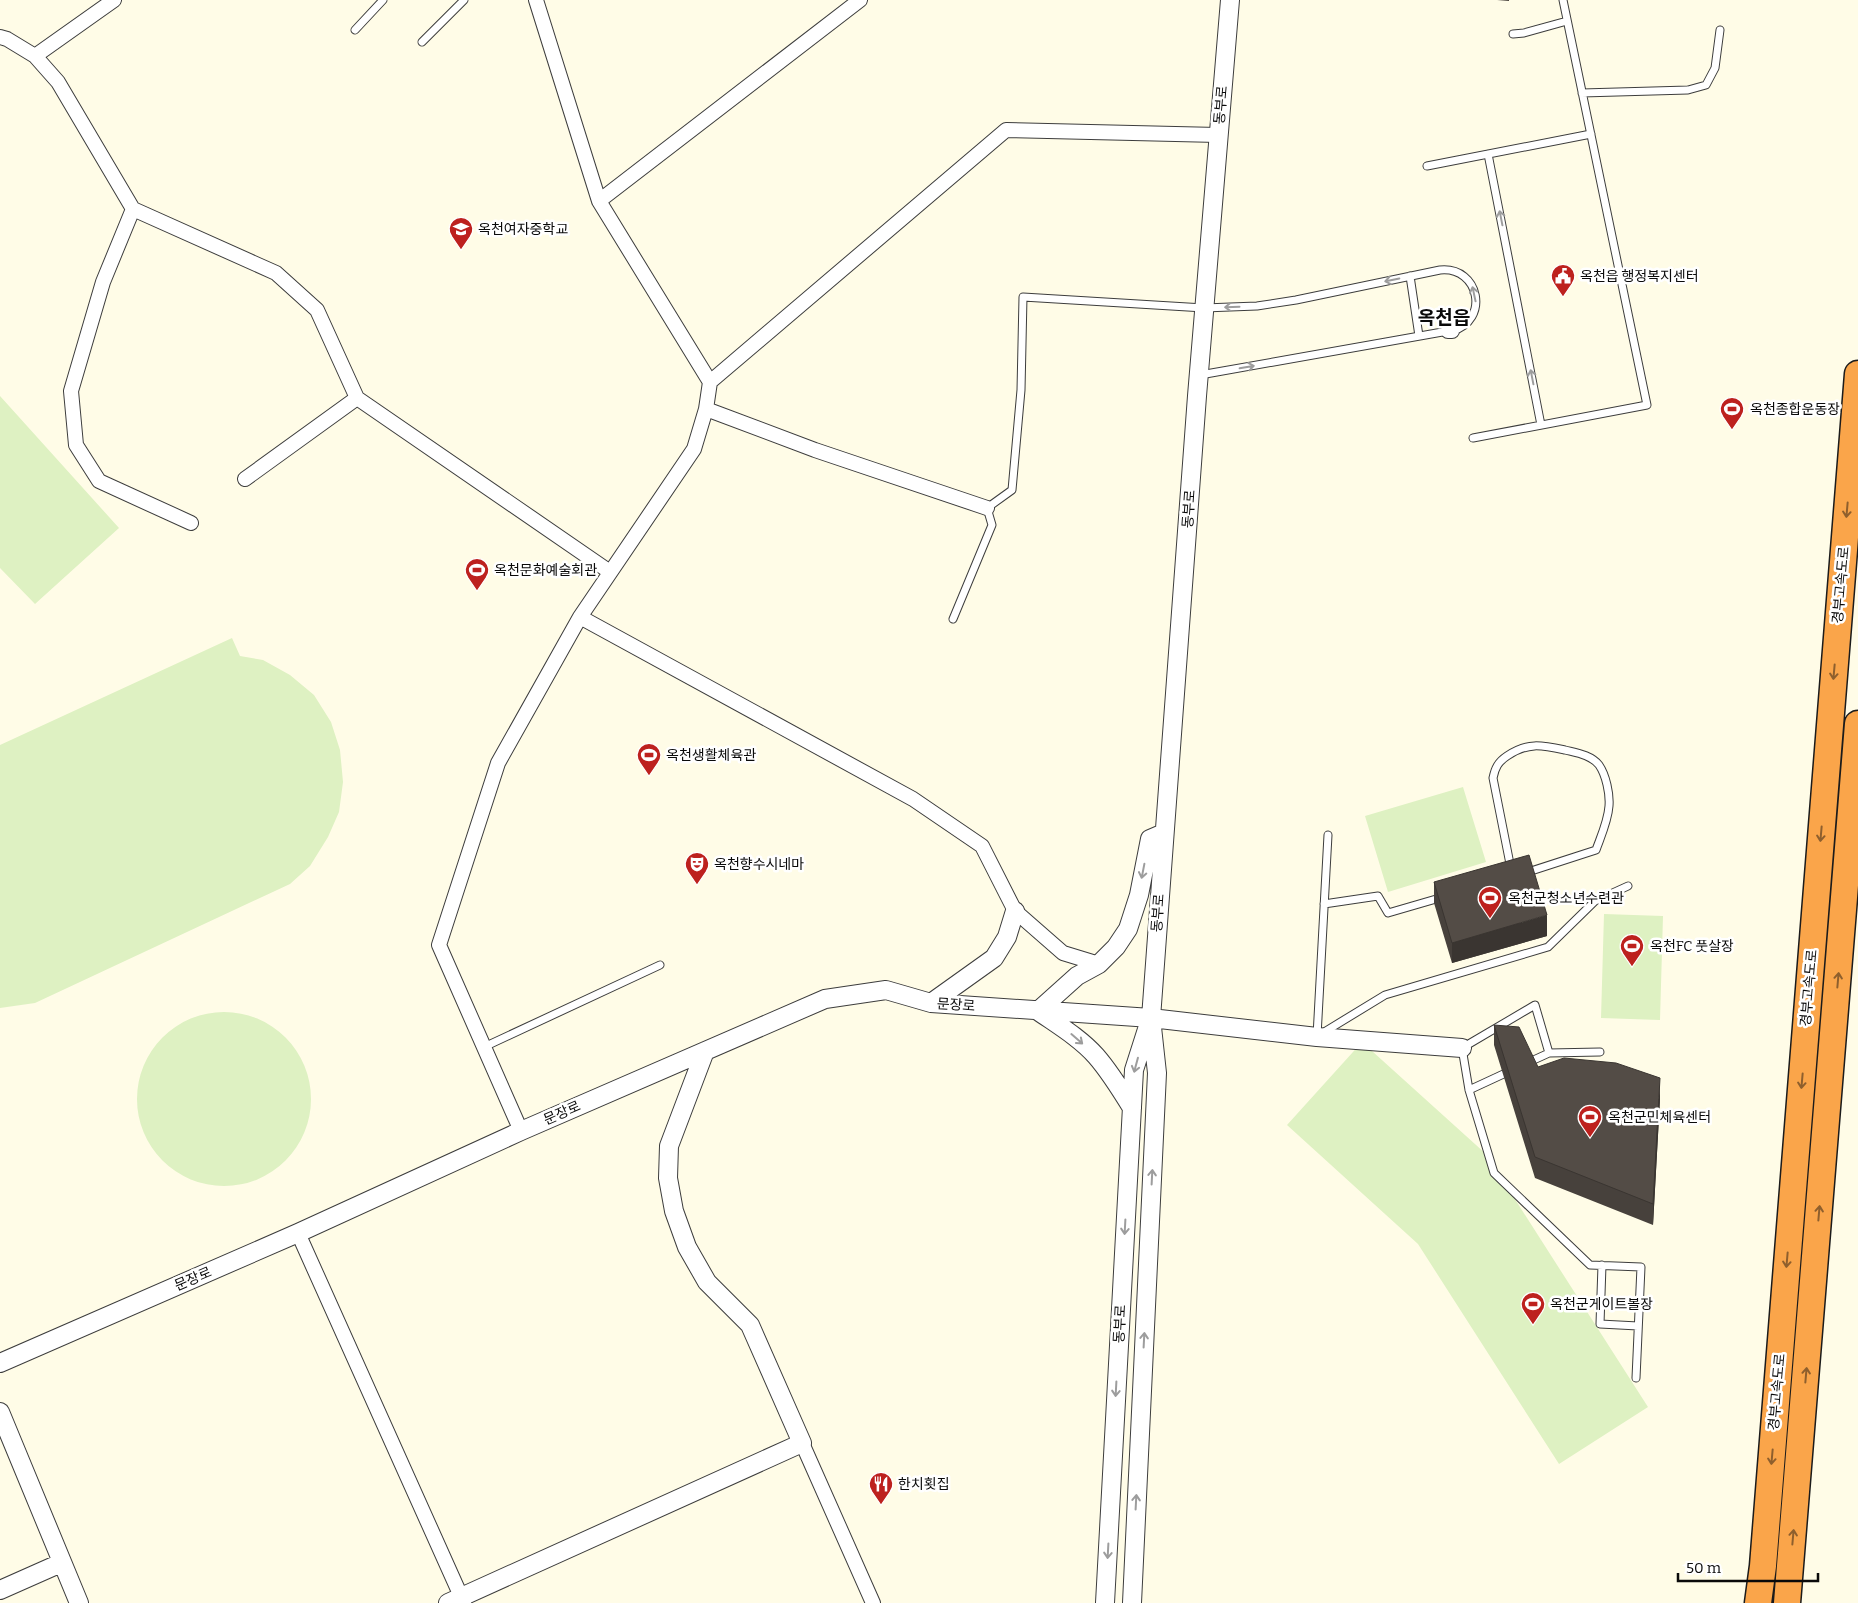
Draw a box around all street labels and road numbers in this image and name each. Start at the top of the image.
street label: 동부로 [1211,85,1231,125]
street label: 동부로 [1179,489,1199,529]
street label: 경부고속도로 [1829,546,1853,624]
street label: 동부로 [1148,893,1168,933]
street label: 경부고속도로 [1797,949,1821,1027]
street label: 문장로 [936,995,976,1015]
street label: 문장로 [541,1097,583,1129]
street label: 문장로 [172,1264,214,1294]
street label: 동부로 [1111,1304,1130,1344]
street label: 경부고속도로 [1765,1353,1789,1431]

